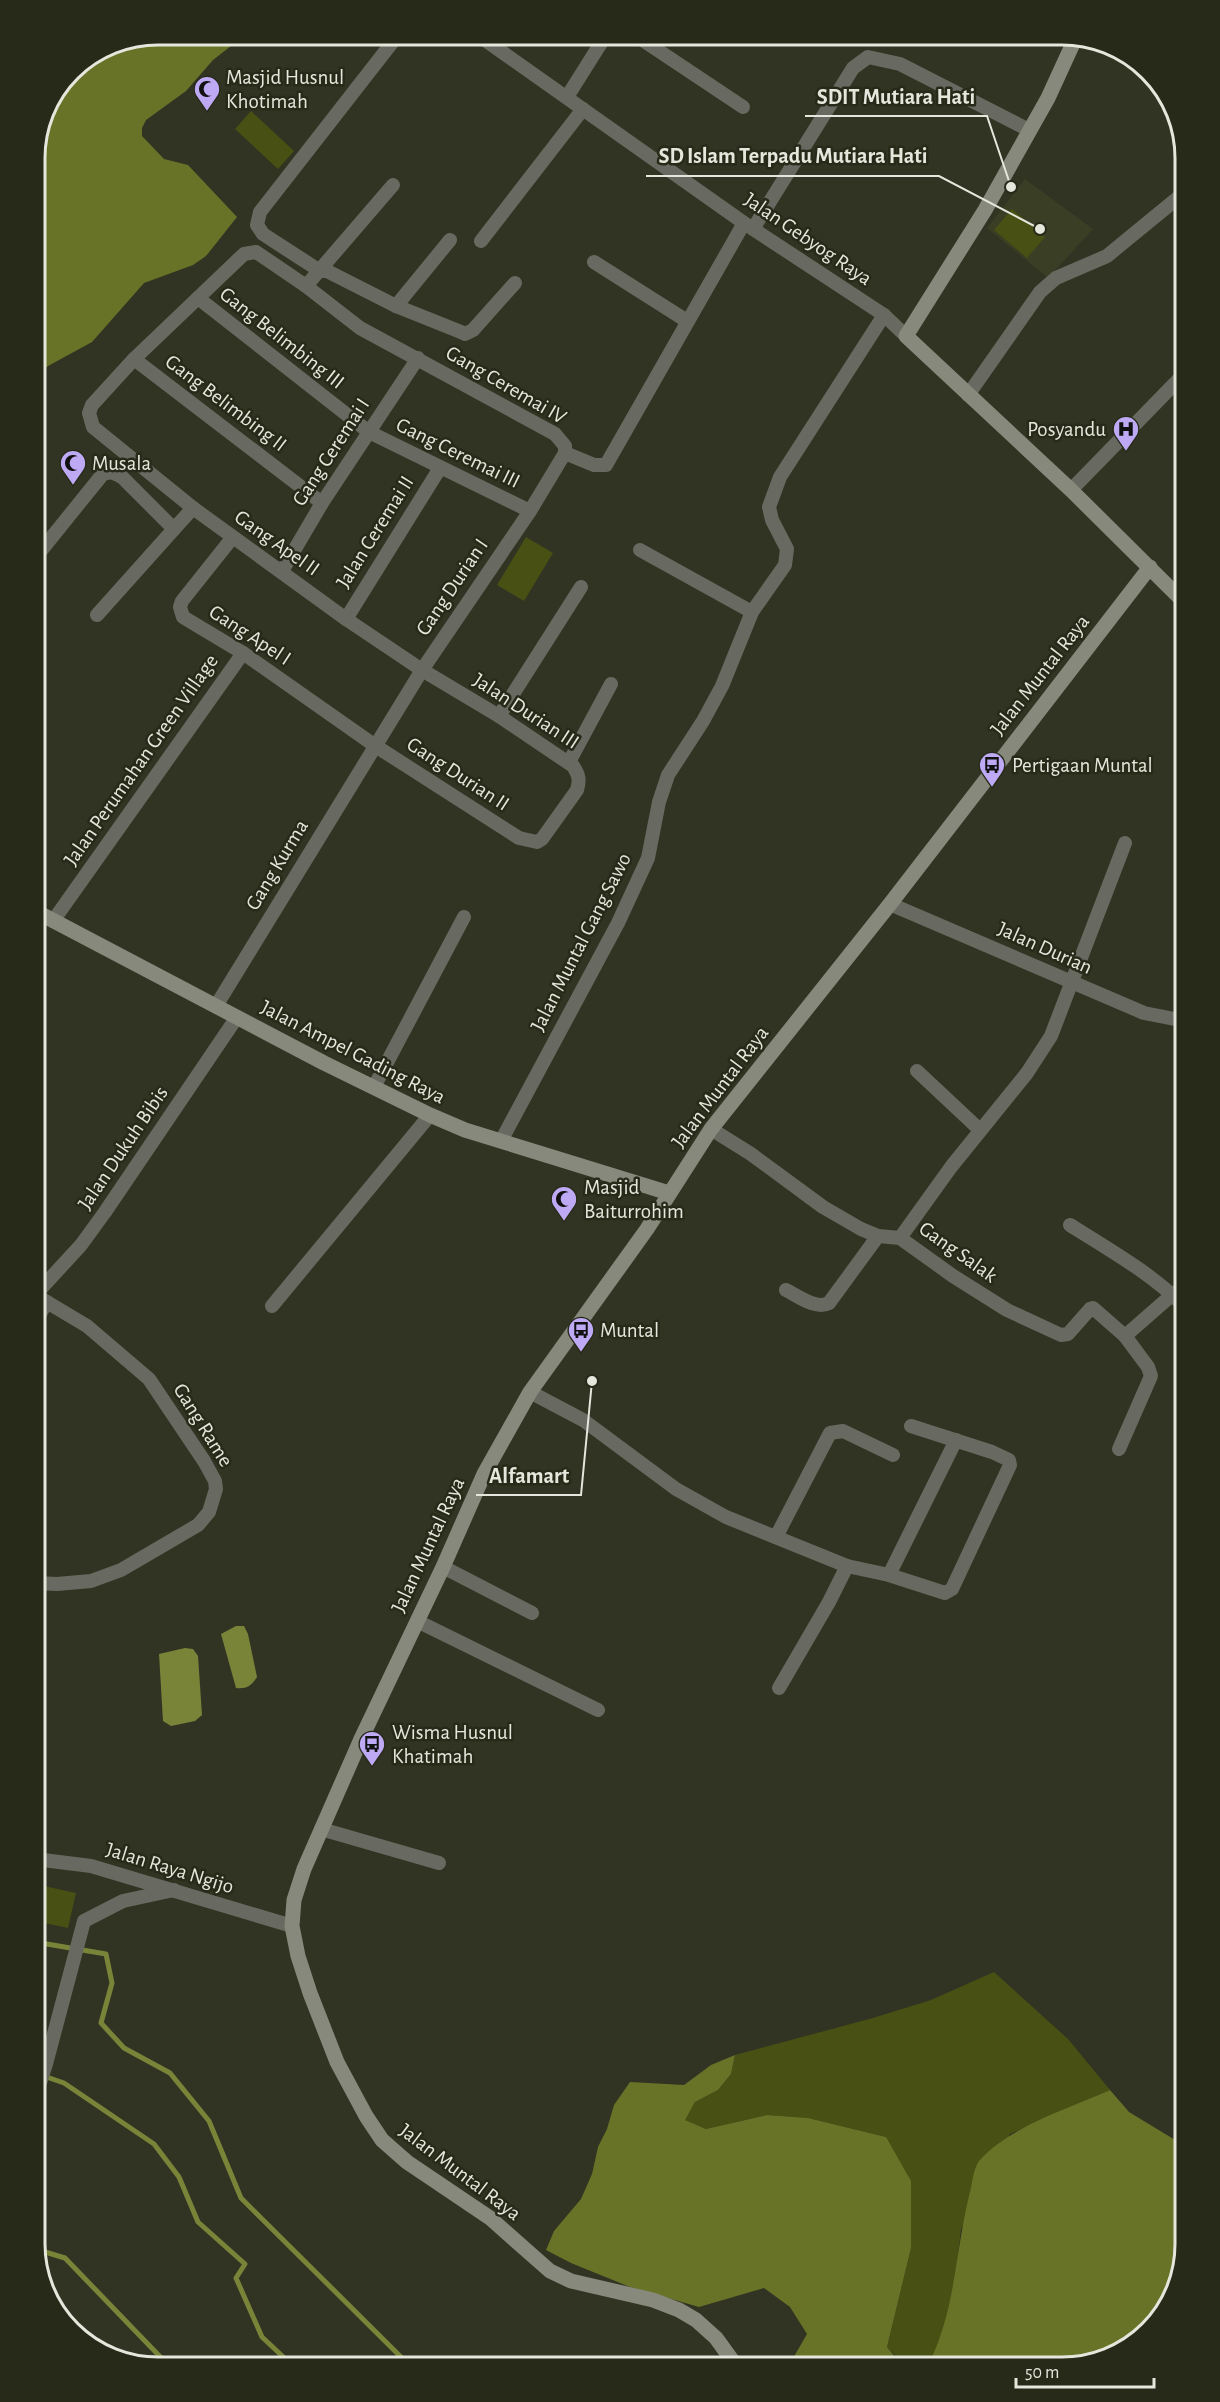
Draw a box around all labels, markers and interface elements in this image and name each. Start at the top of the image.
place label: Masjid Husnul Khotimah [226,67,344,112]
mosque icon: Masjid Husnul Khotimah [192,74,222,112]
callout: SDIT Mutiara Hati [805,76,987,116]
text: SDIT Mutiara Hati [817,86,975,108]
callout: SD Islam Terpadu Mutiara Hati [646,136,939,176]
text: SD Islam Terpadu Mutiara Hati [658,145,928,167]
street label: Jalan Gebyog Raya [740,189,876,289]
street label: Gang Belimbing III [216,283,348,393]
street label: Gang Ceremai IV [442,342,570,428]
street label: Gang Belimbing II [161,351,291,455]
street label: Gang Ceremai I [289,394,373,510]
street label: Gang Ceremai III [393,414,523,492]
hospital icon: Posyandu [1111,414,1141,452]
place label: Posyandu [1027,419,1106,440]
mosque icon: Musala [58,448,88,486]
place label: Musala [92,453,152,474]
street label: Jalan Ceremai II [332,472,418,592]
street label: Gang Apel II [231,506,323,580]
street label: Gang Durian I [412,535,492,639]
street label: Gang Apel I [205,601,295,669]
street label: Jalan Muntal Raya [987,611,1093,739]
street label: Jalan Perumahan Green Village [60,651,222,869]
street label: Jalan Durian III [469,669,583,753]
street label: Gang Durian II [403,733,513,815]
bus stop icon: Pertigaan Muntal [977,750,1007,788]
place label: Pertigaan Muntal [1012,755,1153,776]
street label: Gang Kurma [242,816,312,914]
street label: Jalan Muntal Gang Sawo [527,850,635,1034]
street label: Jalan Durian [995,918,1095,978]
street label: Jalan Ampel Gading Raya [257,996,449,1108]
street label: Jalan Muntal Raya [668,1022,773,1152]
street label: Jalan Dukuh Bibis [74,1083,172,1213]
place label: Masjid Baiturrohim [584,1177,684,1222]
mosque icon: Masjid Baiturrohim [549,1184,579,1222]
street label: Gang Salak [915,1218,1001,1287]
bus stop icon: Muntal [566,1315,596,1353]
place label: Muntal [600,1320,659,1341]
street label: Gang Rame [169,1380,237,1470]
callout: Alfamart [476,1455,581,1495]
text: Alfamart [489,1465,570,1487]
street label: Jalan Muntal Raya [388,1474,469,1616]
place label: Wisma Husnul Khatimah [392,1722,513,1767]
bus stop icon: Wisma Husnul Khatimah [357,1729,387,1767]
street label: Jalan Raya Ngijo [104,1839,236,1897]
street label: Jalan Muntal Raya [395,2120,525,2225]
scale bar [1016,2351,1154,2389]
text: 50 m [1025,2364,1059,2382]

